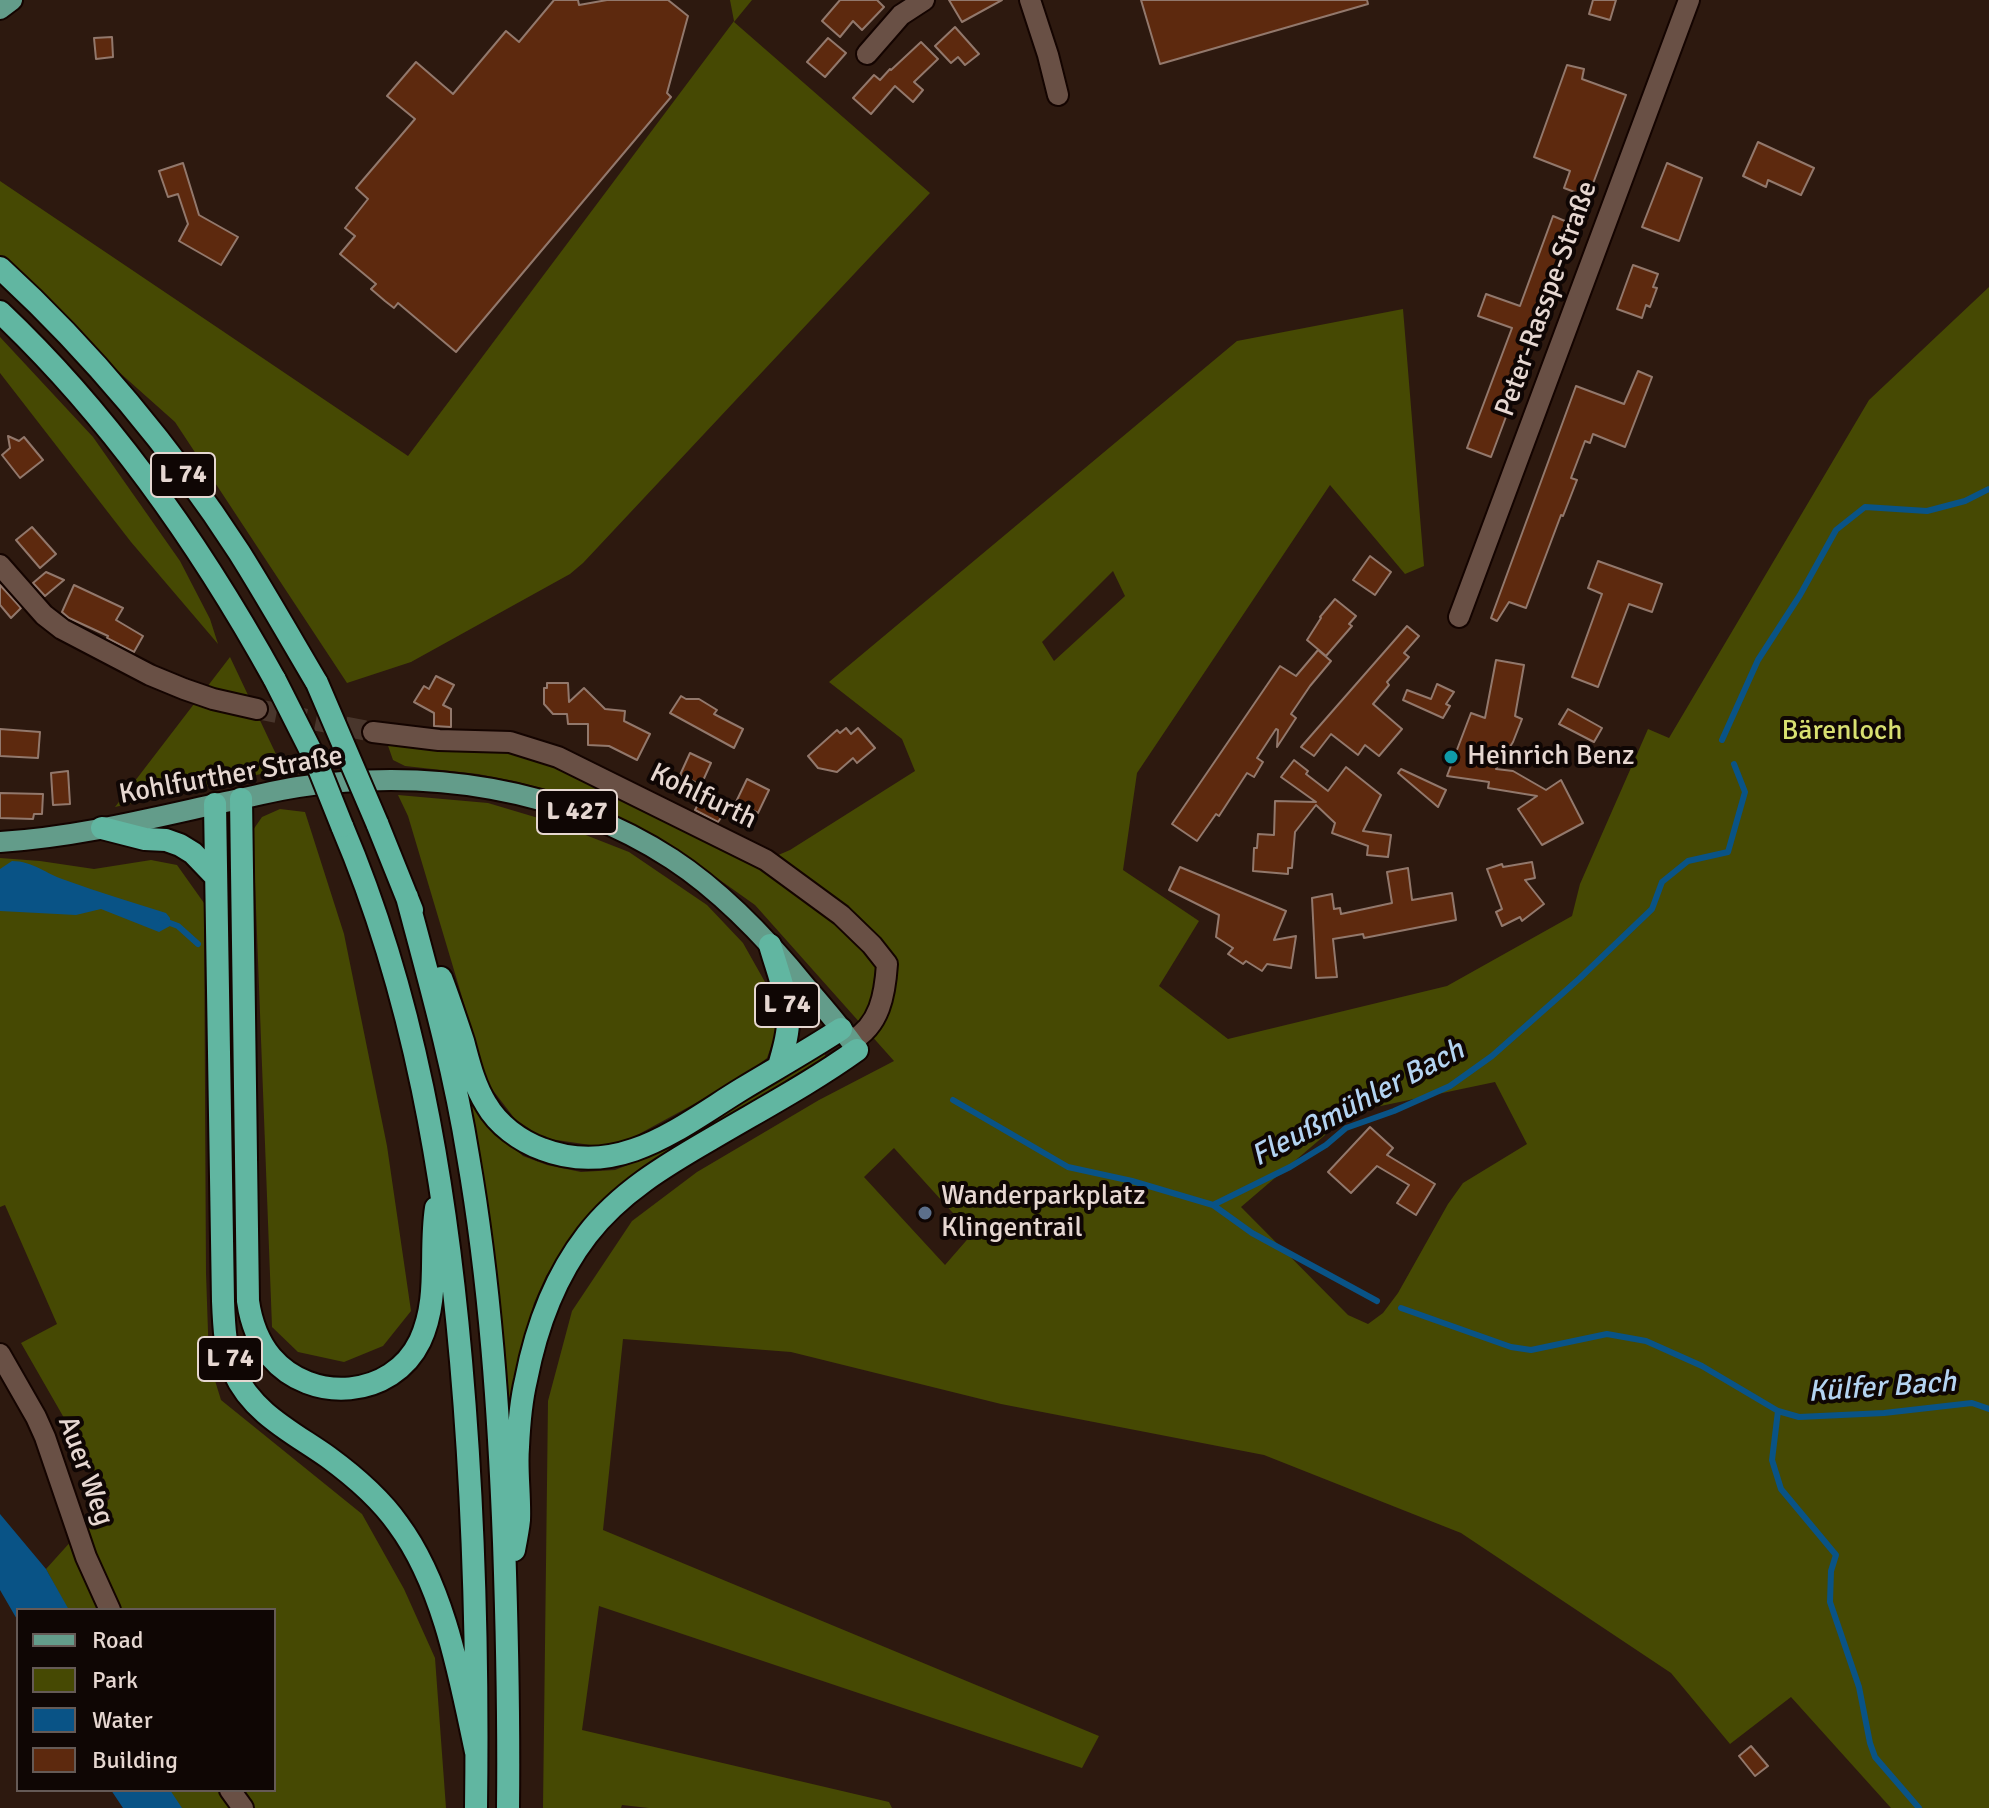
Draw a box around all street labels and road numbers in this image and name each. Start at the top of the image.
street label: Peter-Rasspe-Straße [1489,177,1605,421]
road number: L 74 [151,453,215,497]
street label: Kohlfurther Straße [117,740,345,812]
street label: Kohlfurth [644,757,762,837]
road number: L 427 [537,790,617,834]
road number: L 74 [755,983,819,1027]
road number: L 74 [198,1337,262,1381]
street label: Auer Weg [50,1412,120,1530]

